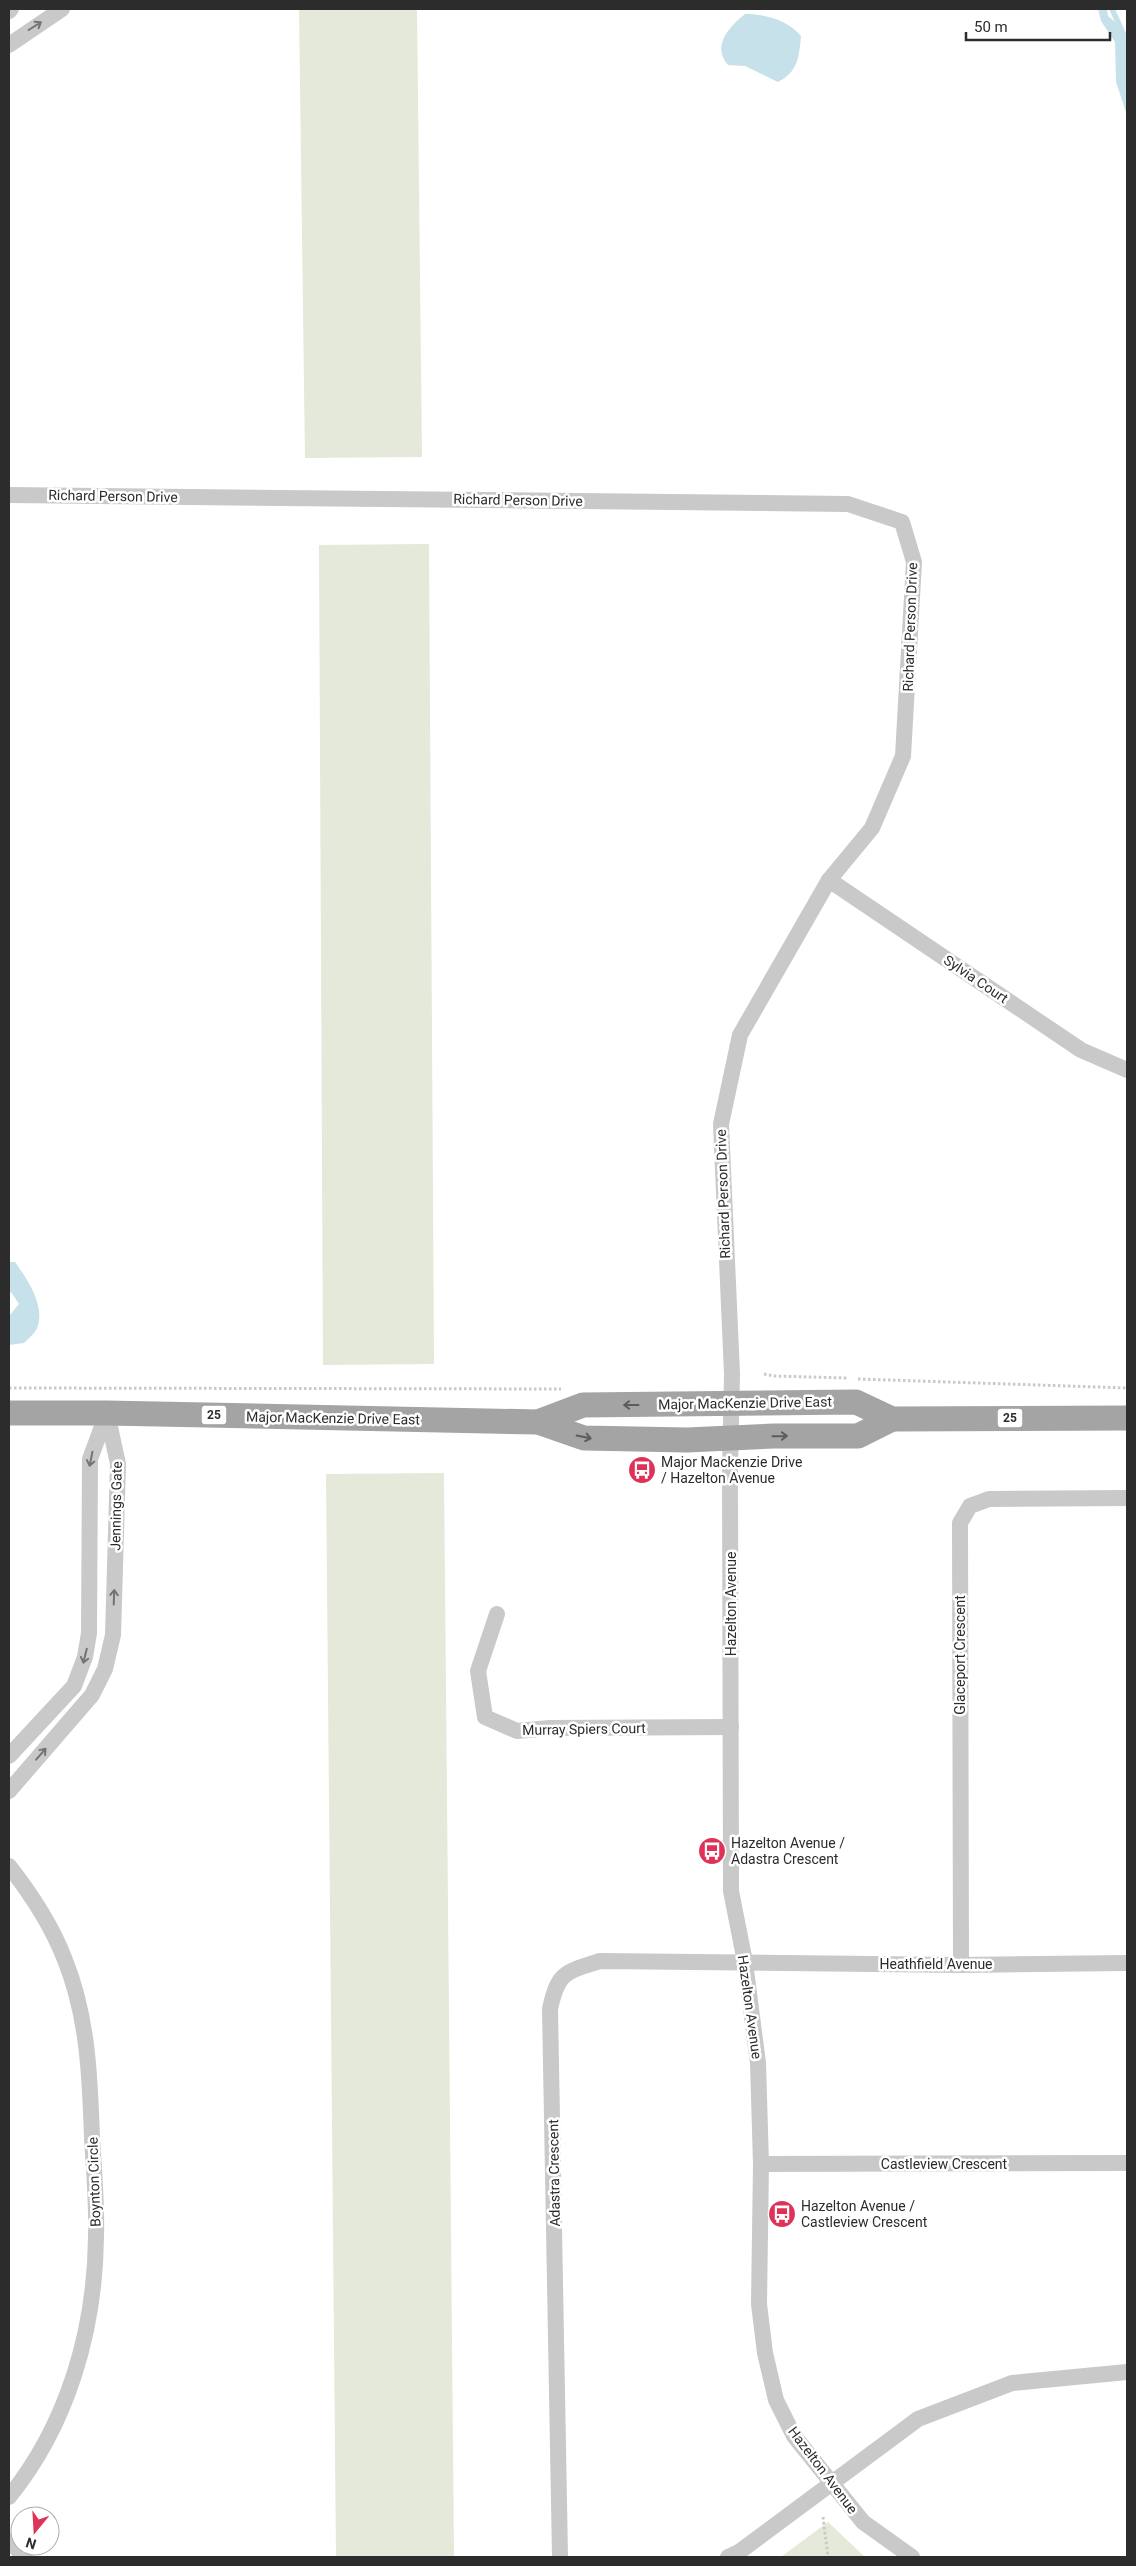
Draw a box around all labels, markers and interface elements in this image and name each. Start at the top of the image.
scale bar [966,10,1110,42]
text: 50 m [974,18,1008,36]
one-way arrow [28,21,42,31]
street label: Richard Person Drive [48,487,178,505]
street label: Richard Person Drive [453,491,583,509]
street label: Richard Person Drive [900,562,920,692]
street label: Sylvia Court [941,952,1012,1007]
street label: Richard Person Drive [713,1129,733,1259]
street label: Major MacKenzie Drive East [658,1393,832,1413]
one-way arrow [623,1400,639,1409]
road number: 25 [202,1406,226,1424]
street label: Major MacKenzie Drive East [246,1408,420,1428]
road number: 25 [998,1409,1022,1428]
one-way arrow [771,1431,787,1441]
one-way arrow [576,1433,592,1442]
one-way arrow [86,1450,96,1466]
place label: Major Mackenzie Drive / Hazelton Avenue [661,1454,802,1486]
bus stop icon: Major Mackenzie Drive / Hazelton Avenue [627,1455,657,1485]
street label: Jennings Gate [107,1461,125,1551]
street label: Hazelton Avenue [723,1552,739,1656]
one-way arrow [109,1589,119,1606]
street label: Glaceport Crescent [952,1595,968,1715]
one-way arrow [80,1647,89,1663]
street label: Murray Spiers Court [522,1720,646,1738]
one-way arrow [35,1747,46,1760]
place label: Hazelton Avenue / Adastra Crescent [731,1835,845,1867]
bus stop icon: Hazelton Avenue / Adastra Crescent [697,1836,727,1866]
street label: Hazelton Avenue [735,1954,765,2060]
street label: Heathfield Avenue [879,1956,993,1972]
street label: Adastra Crescent [545,2119,563,2227]
street label: Boynton Circle [84,2137,104,2227]
street label: Castleview Crescent [881,2156,1008,2172]
place label: Hazelton Avenue / Castleview Crescent [801,2198,928,2230]
bus stop icon: Hazelton Avenue / Castleview Crescent [767,2199,797,2229]
street label: Hazelton Avenue [785,2423,861,2517]
north arrow [10,2506,60,2556]
text: N [24,2534,38,2553]

